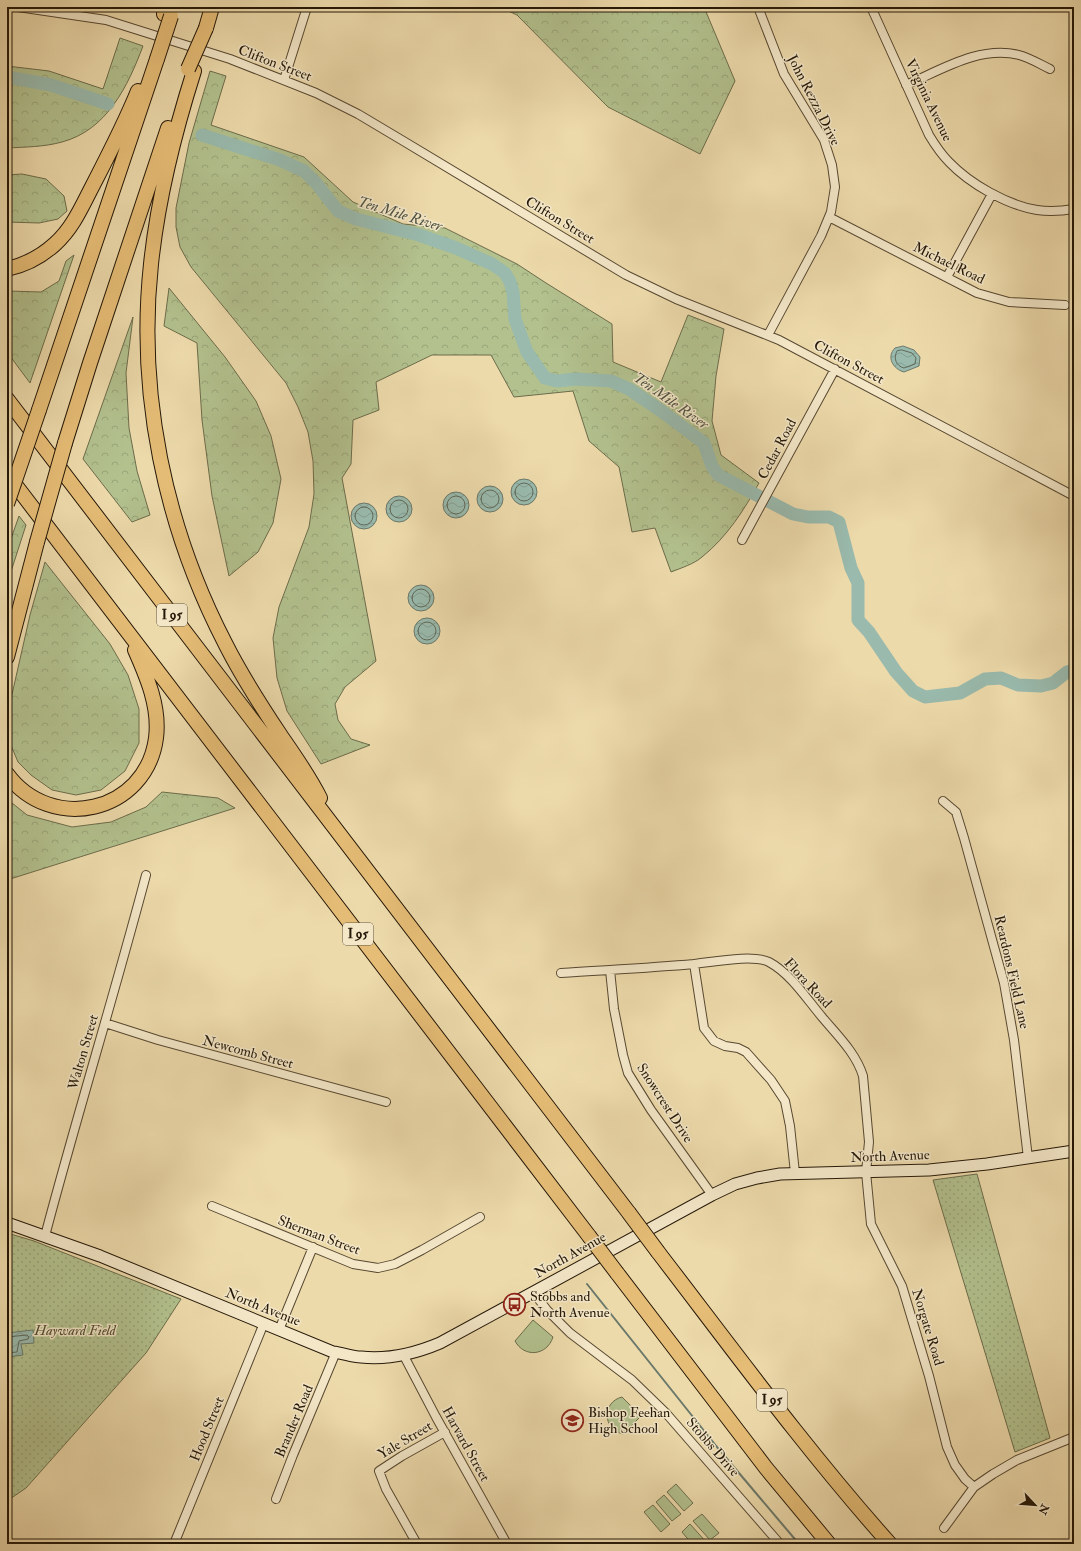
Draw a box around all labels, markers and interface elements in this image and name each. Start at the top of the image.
street label: Clifton Street [236,41,315,85]
street label: John Rezza Drive [783,51,844,148]
street label: Virginia Avenue [902,56,956,144]
water label: Ten Mile River [356,192,446,236]
street label: Clifton Street [523,193,598,247]
street label: Michael Road [910,238,988,288]
street label: Clifton Street [811,336,887,388]
water label: Ten Mile River [630,368,713,435]
street label: Cedar Road [754,416,800,482]
road number: I 95 [157,604,187,626]
street label: Reardons Field Lane [991,914,1033,1030]
road number: I 95 [343,923,373,945]
street label: Flora Road [781,954,836,1012]
street label: Walton Street [64,1012,102,1093]
street label: Newcomb Street [201,1032,296,1072]
street label: Snowcrest Drive [633,1060,697,1146]
street label: North Avenue [850,1146,930,1166]
street label: Sherman Street [275,1212,363,1259]
street label: North Avenue [531,1228,609,1282]
street label: North Avenue [223,1284,303,1330]
street label: Norgate Road [908,1287,948,1368]
place label: Stobbs and North Avenue [530,1288,610,1321]
bus stop icon: Stobbs and North Avenue [501,1291,527,1317]
park label: Hayward Field [33,1322,117,1339]
street label: Brander Road [271,1382,317,1460]
road number: I 95 [757,1389,787,1411]
street label: Hood Street [186,1394,228,1464]
street label: Harvard Street [438,1404,494,1485]
place label: Bishop Feehan High School [588,1404,670,1437]
school or university icon: Bishop Feehan High School [559,1407,585,1433]
street label: Stobbs Drive [683,1414,743,1480]
street label: Yale Street [375,1417,436,1463]
north arrow [1015,1485,1055,1525]
text: N [1035,1501,1052,1517]

